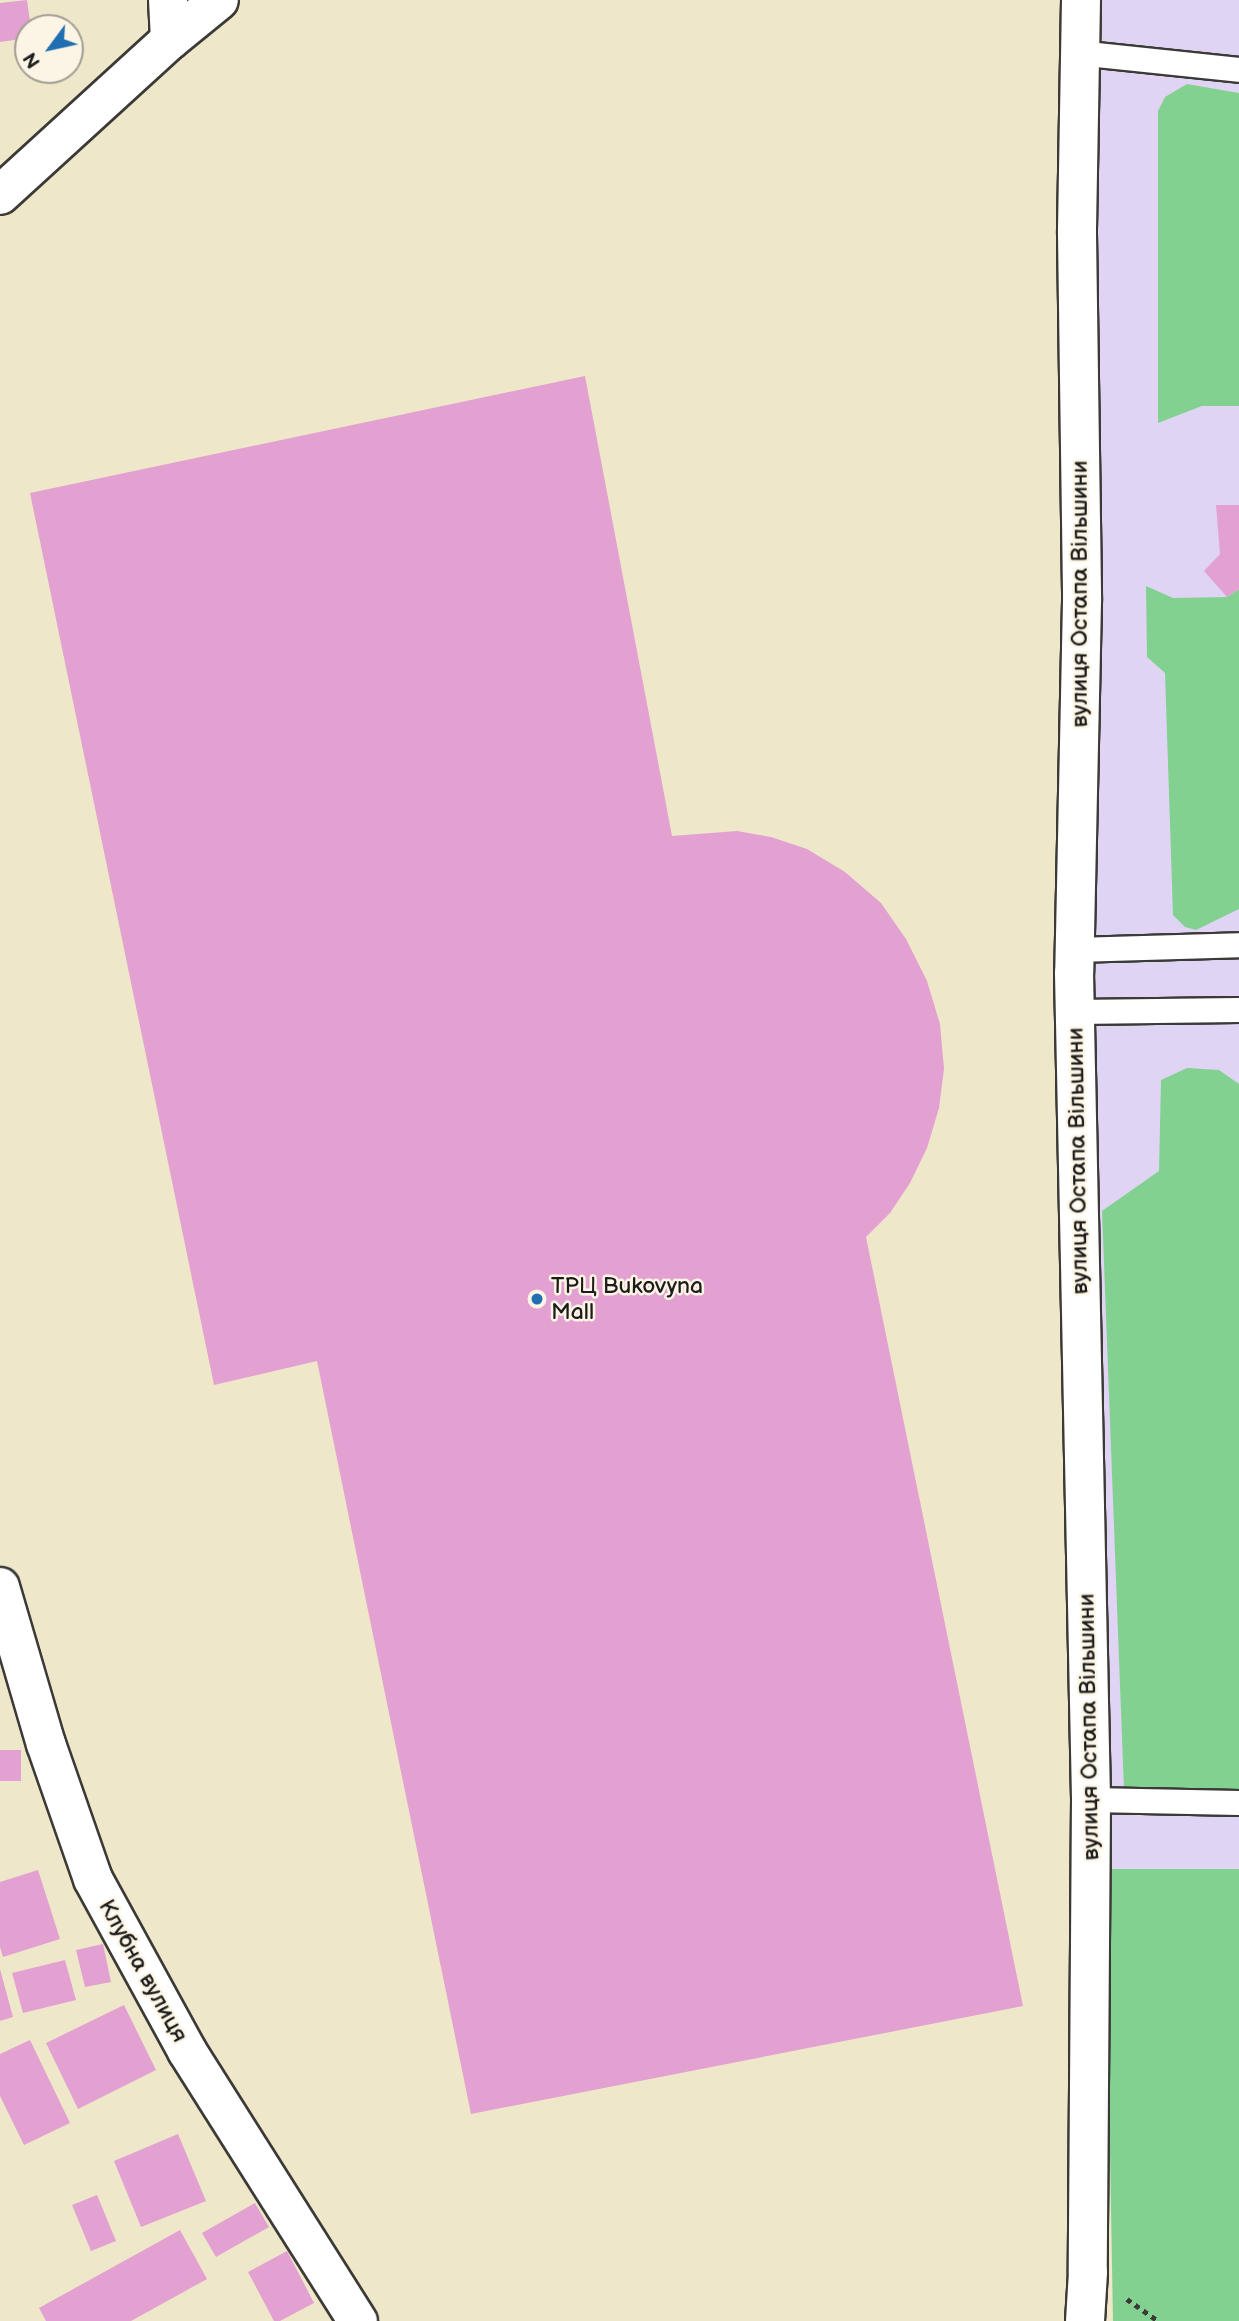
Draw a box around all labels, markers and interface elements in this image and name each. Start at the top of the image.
north arrow [14,14,84,84]
text: N [19,47,46,72]
street label: вулиця Остапа Вільшини [1066,461,1094,727]
street label: вулиця Остапа Вільшини [1062,1027,1094,1295]
place label: ТРЦ Bukovyna Mall [551,1272,703,1326]
marker: ТРЦ Bukovyna Mall [529,1291,545,1307]
street label: вулиця Остапа Вільшини [1073,1593,1105,1861]
street label: Клубна вулиця [92,1895,194,2047]

